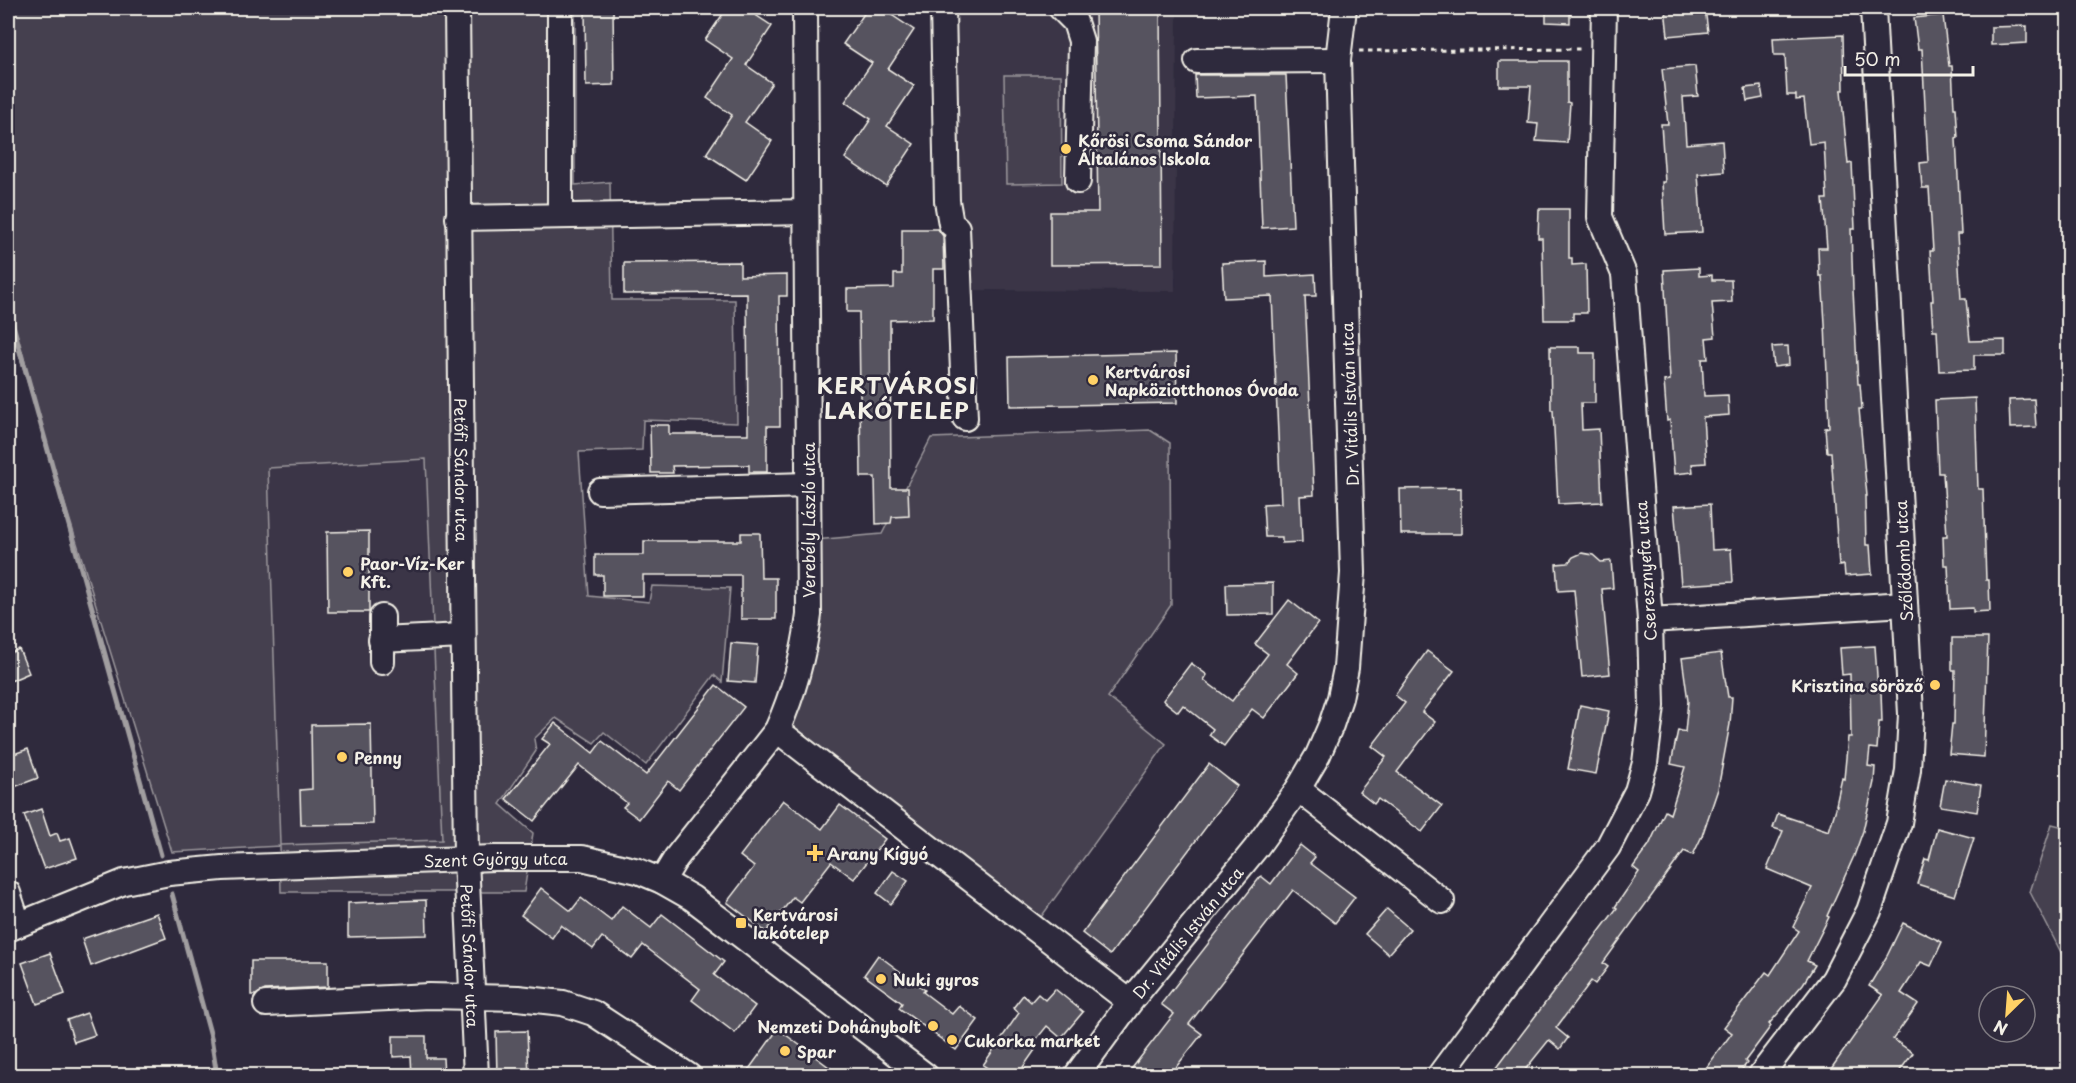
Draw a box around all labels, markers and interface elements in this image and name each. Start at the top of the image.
scale bar [1845,39,1972,77]
text: 50 m [1854,45,1901,72]
place label: Kőrösi Csoma Sándor Általános Iskola [1078,128,1253,170]
marker: Kőrösi Csoma Sándor Általános Iskola [1059,142,1073,156]
street label: Dr. Vitális István utca [1334,322,1364,486]
place label: Kertvárosi Napköziotthonos Óvoda [1105,359,1299,401]
district label: KERTVÁROSI LAKÓTELEP [817,368,977,426]
marker: Kertvárosi Napköziotthonos Óvoda [1086,373,1100,387]
street label: Petőfi Sándor utca [449,398,475,542]
street label: Verebély László utca [796,442,820,598]
street label: Szőlődomb utca [1888,499,1918,622]
street label: Cseresznyefa utca [1628,500,1662,642]
place label: Paor-Víz-Ker Kft. [360,551,465,593]
marker: Paor-Víz-Ker Kft. [341,565,355,579]
place label: Krisztina söröző [1791,673,1923,697]
marker: Krisztina söröző [1928,678,1942,692]
place label: Penny [354,745,402,769]
marker: Penny [335,750,349,764]
place label: Arany Kígyó [827,841,928,865]
street label: Szent György utca [423,846,568,873]
marker: Arany Kígyó [808,846,822,860]
street label: Dr. Vitális István utca [1126,861,1249,1003]
street label: Petőfi Sándor utca [455,883,486,1028]
place label: Kertvárosi lakótelep [753,902,838,944]
marker: Kertvárosi lakótelep [734,916,748,930]
place label: Nuki gyros [893,967,979,991]
marker: Nuki gyros [874,972,888,986]
north arrow [1977,984,2037,1044]
place label: Nemzeti Dohánybolt [757,1014,921,1038]
text: N [1989,1015,2011,1042]
marker: Nemzeti Dohánybolt [926,1019,940,1033]
place label: Cukorka market [964,1028,1101,1052]
marker: Cukorka market [945,1033,959,1047]
place label: Spar [797,1039,837,1063]
marker: Spar [778,1044,792,1058]

